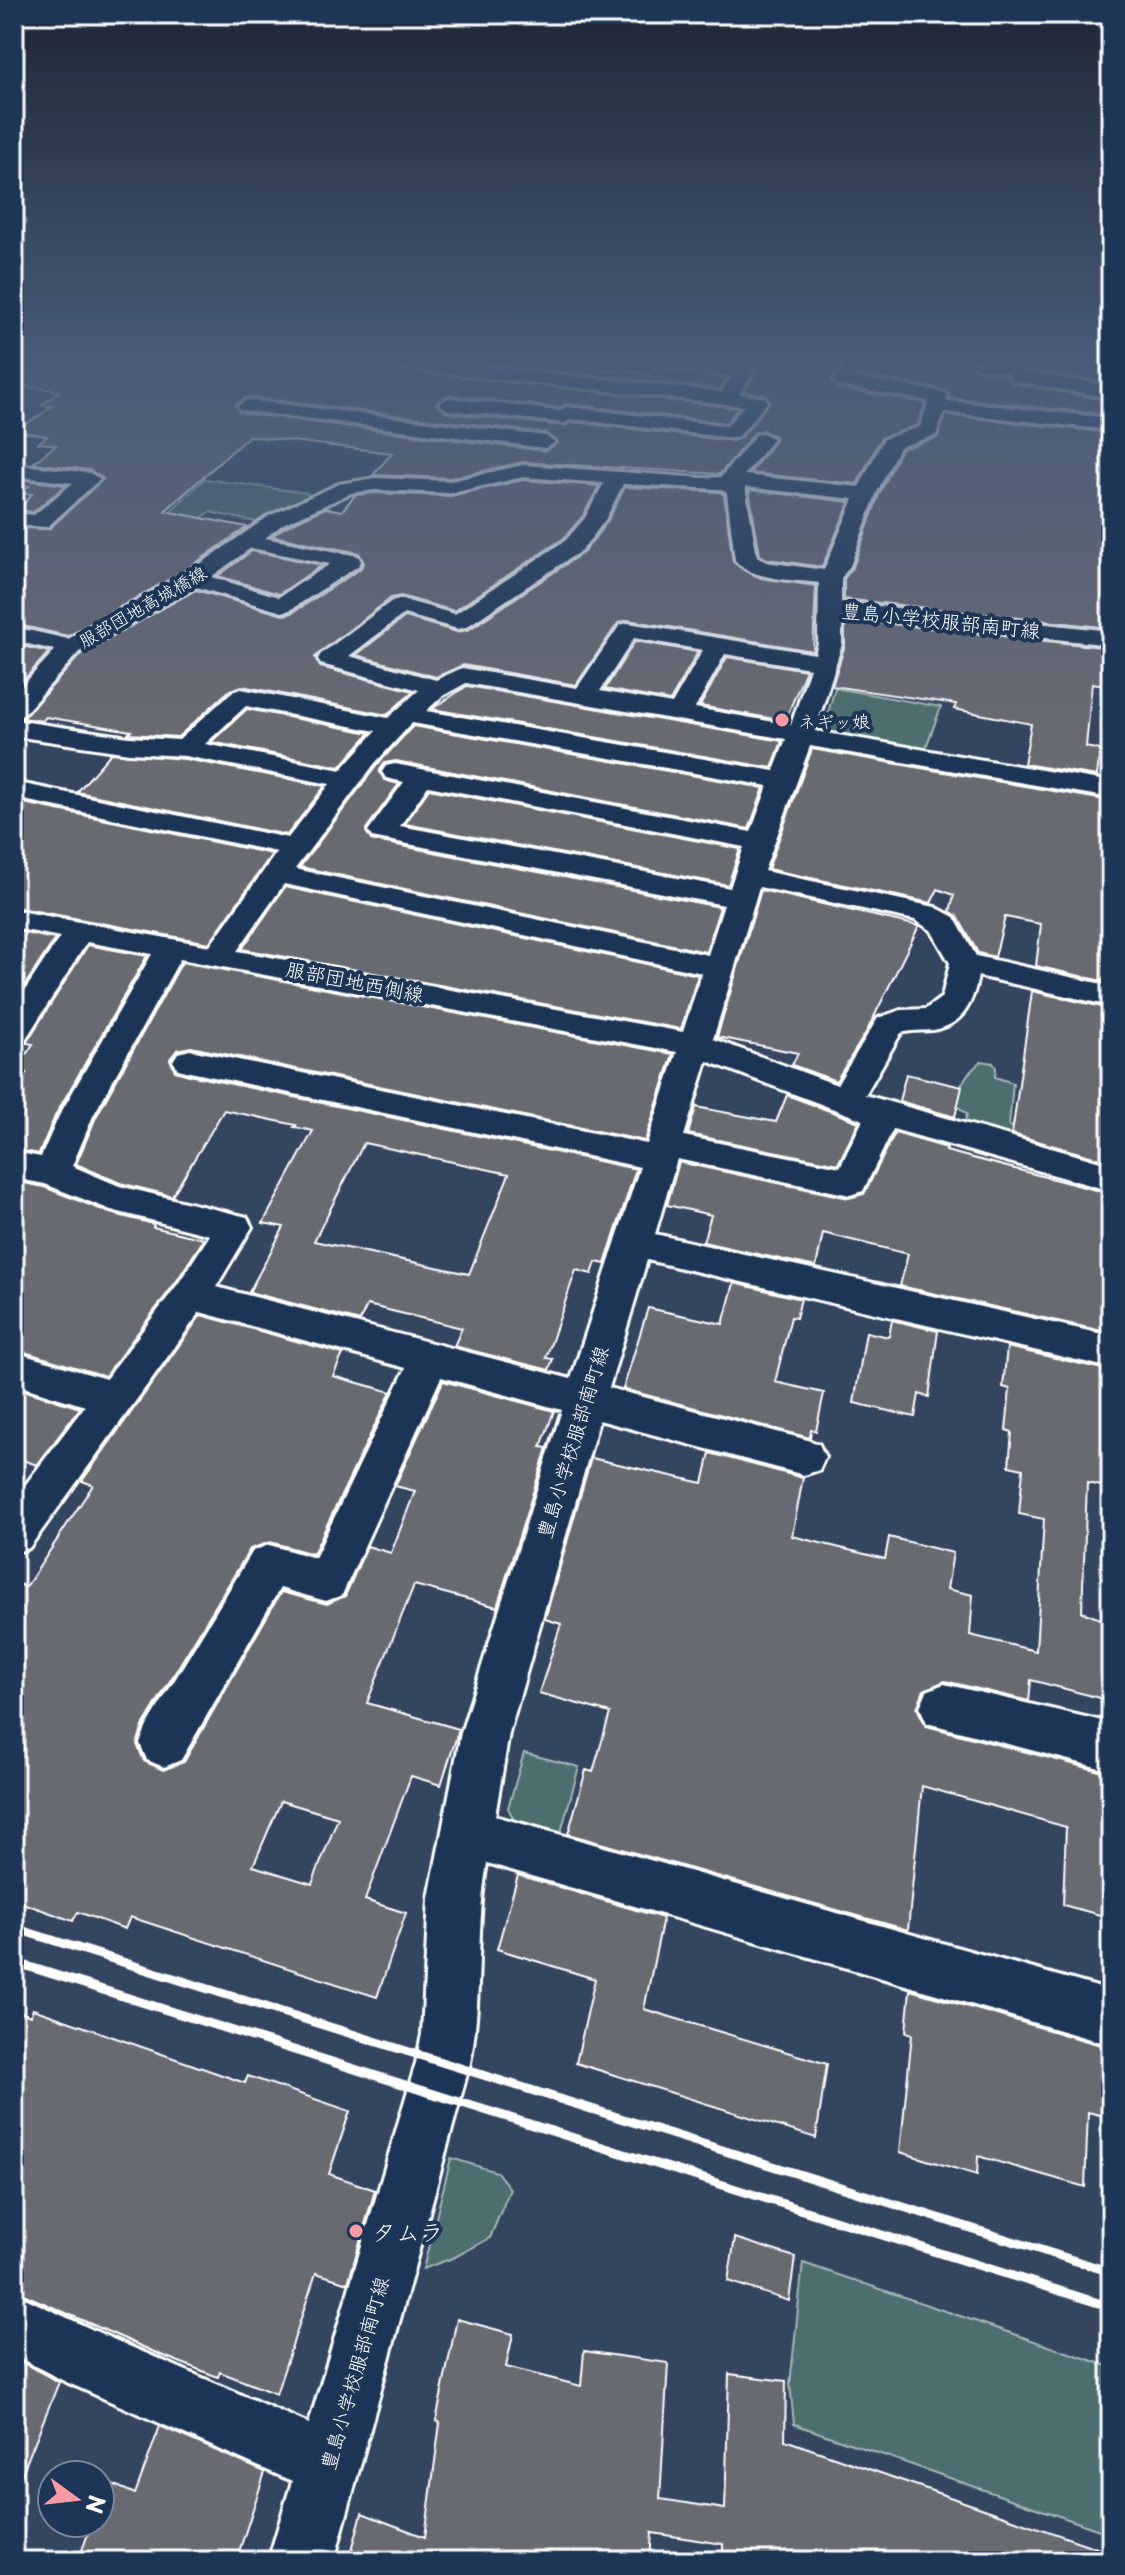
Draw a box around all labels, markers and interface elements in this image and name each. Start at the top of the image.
street label: 服部団地高城橋線 [73,558,211,654]
street label: 豊島小学校服部南町線 [840,595,1042,645]
place label: ネギッ娘 [798,707,870,734]
marker: ネギッ娘 [773,711,791,729]
street label: 服部団地西側線 [283,953,427,1009]
street label: 豊島小学校服部南町線 [528,1342,616,1542]
place label: タムラ [372,2213,444,2249]
marker: タムラ [347,2222,365,2240]
street label: 豊島小学校服部南町線 [312,2273,396,2473]
north arrow [36,2459,116,2539]
text: N [79,2492,115,2517]

